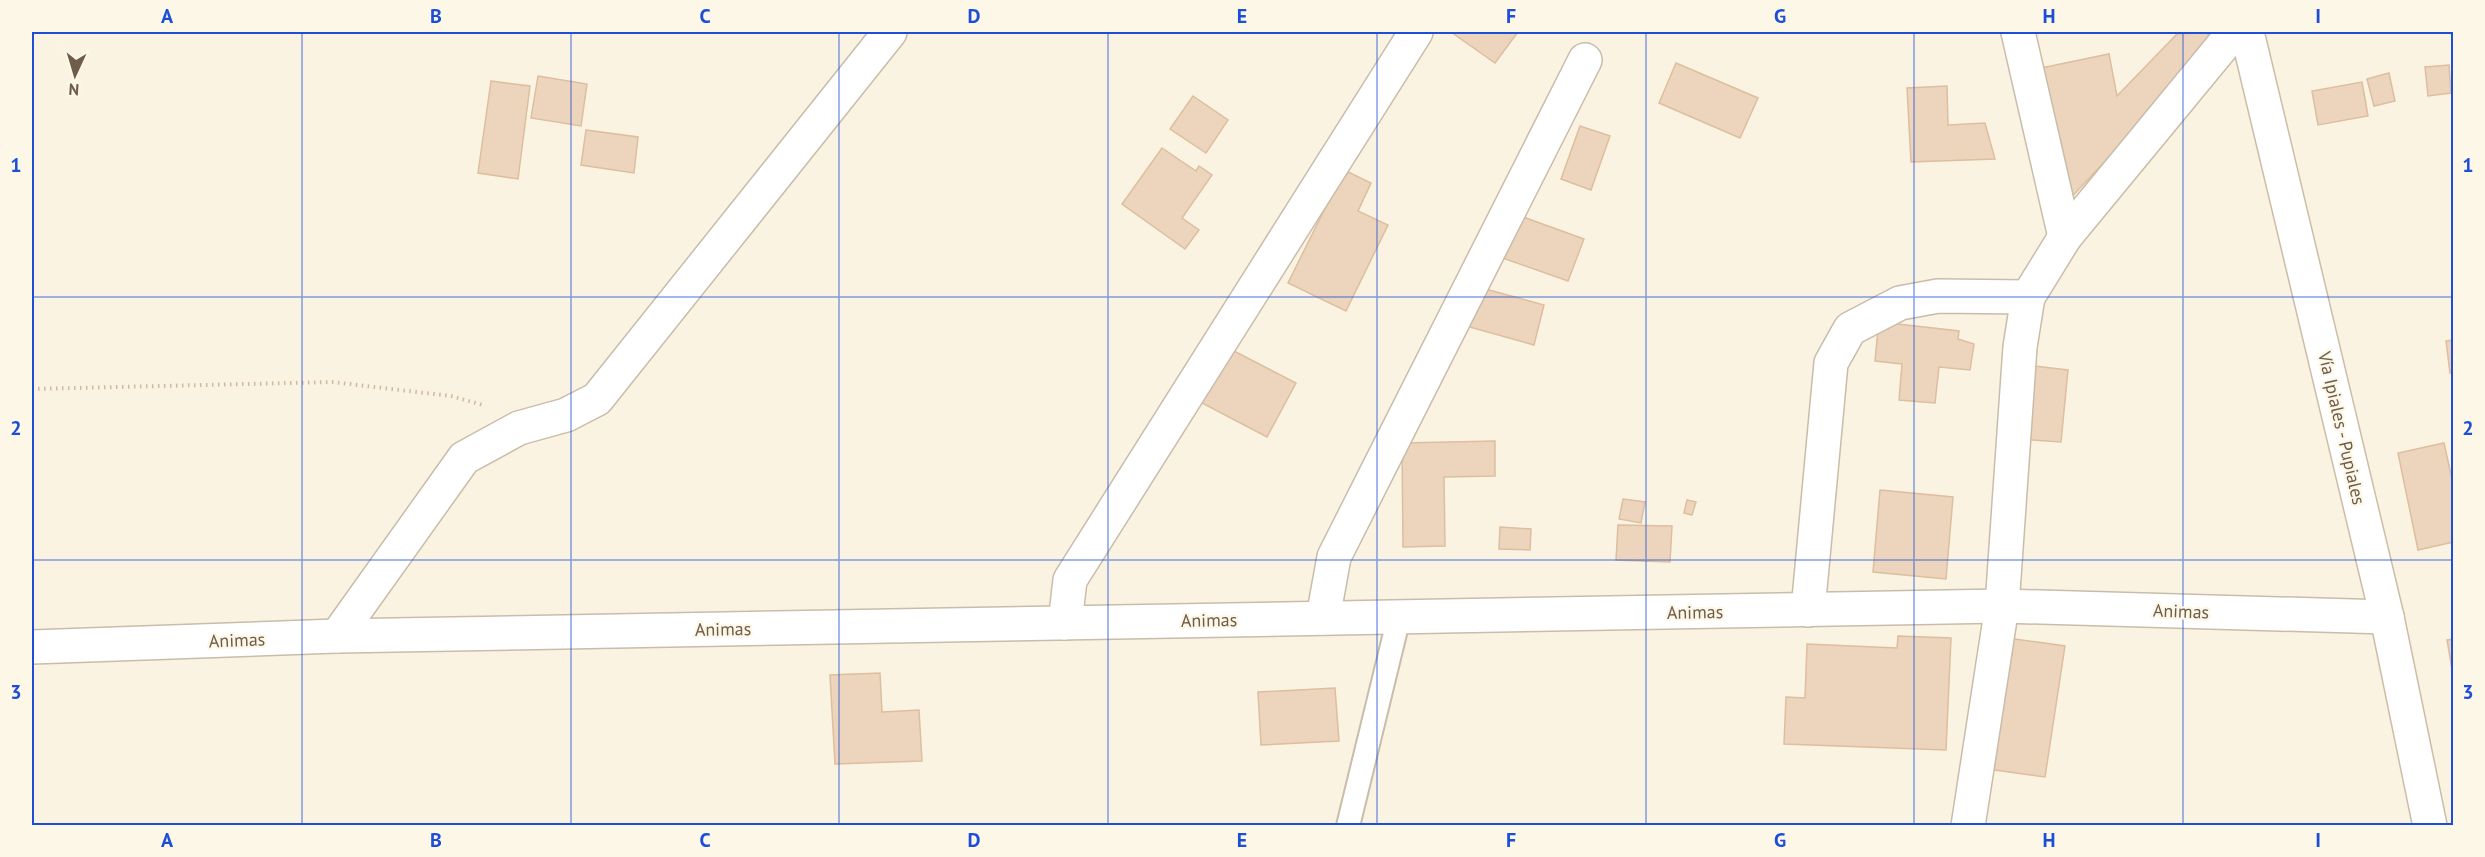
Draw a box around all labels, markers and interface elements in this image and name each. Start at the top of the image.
text: A [161,3,174,29]
text: B [430,3,442,29]
text: C [699,3,711,29]
text: D [968,3,981,29]
text: E [1237,3,1247,29]
text: F [1506,3,1516,29]
text: G [1774,3,1786,29]
text: H [2042,3,2056,29]
text: I [2315,3,2321,29]
north arrow [45,45,105,105]
text: N [68,80,80,100]
text: 1 [10,152,22,178]
text: 1 [2462,152,2474,178]
street label: Vía Ipiales - Pupiales [2313,348,2371,507]
text: 2 [10,415,22,441]
text: 2 [2462,415,2474,441]
street label: Animas [2152,599,2210,623]
street label: Animas [1667,600,1723,624]
street label: Animas [1181,608,1237,632]
street label: Animas [695,617,751,641]
street label: Animas [208,628,266,652]
text: 3 [10,679,22,705]
text: 3 [2462,679,2474,705]
text: A [161,827,174,853]
text: B [430,827,442,853]
text: C [699,827,711,853]
text: D [968,827,981,853]
text: E [1237,827,1247,853]
text: F [1506,827,1516,853]
text: G [1774,827,1786,853]
text: H [2042,827,2056,853]
text: I [2315,827,2321,853]

